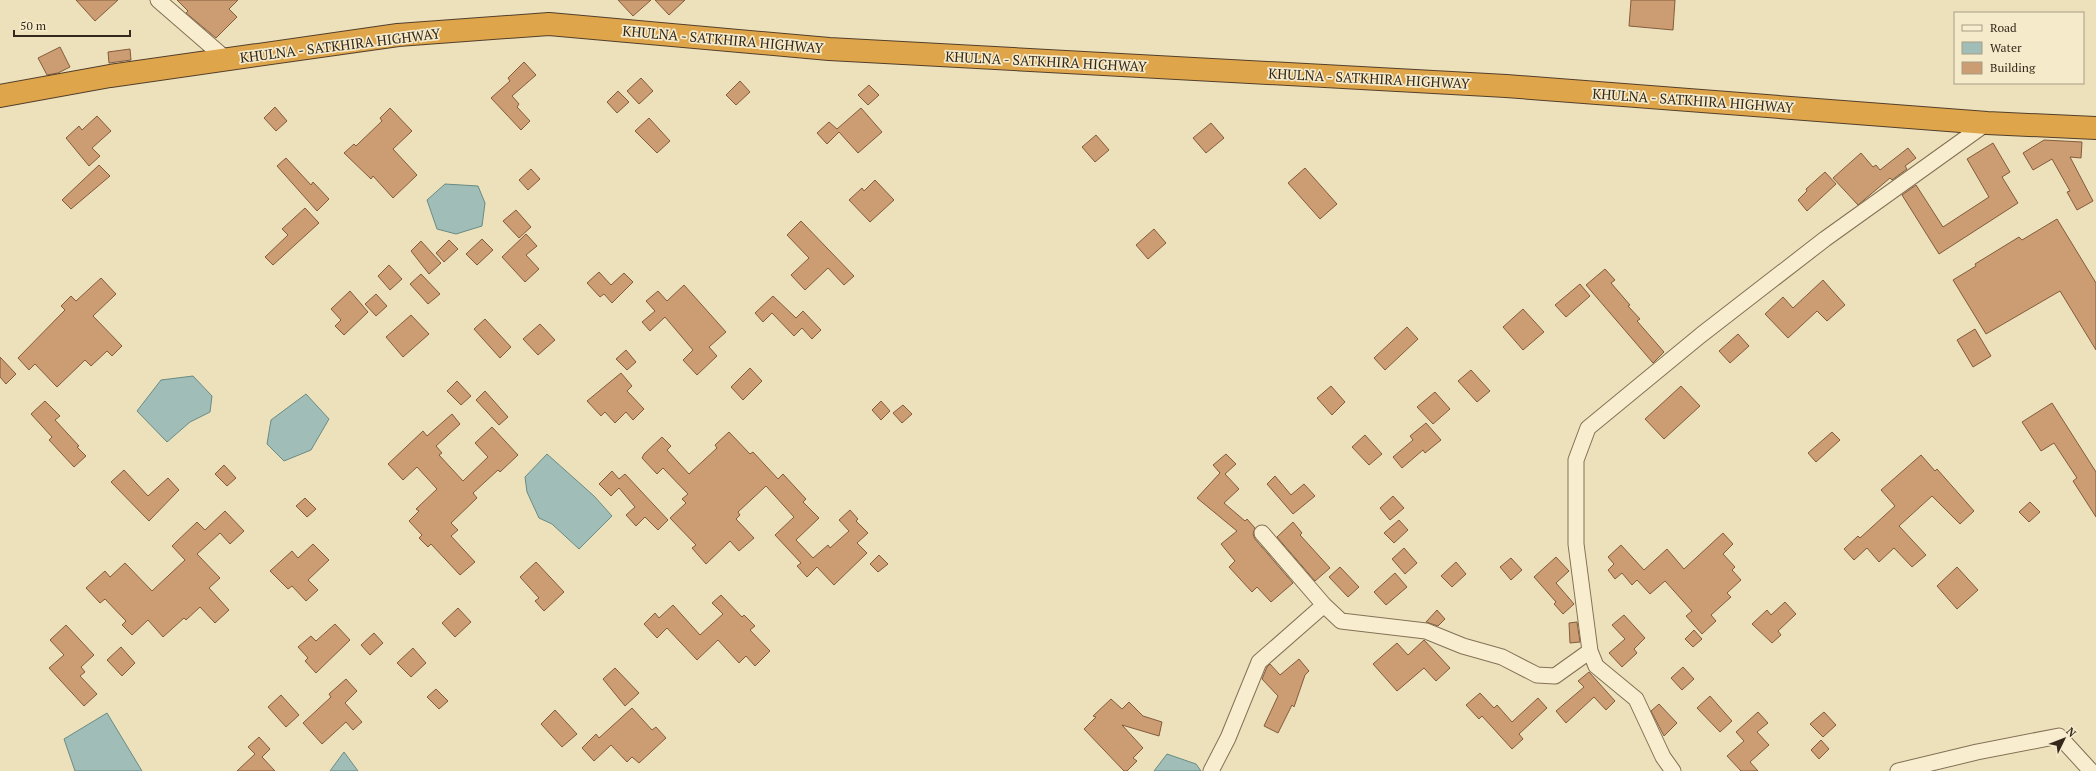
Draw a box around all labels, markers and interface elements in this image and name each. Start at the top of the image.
scale bar [14,12,130,38]
legend [1954,12,2084,84]
text: 50 m [20,18,47,33]
text: Road [1990,20,2017,35]
street label: KHULNA - SATKHIRA HIGHWAY [622,21,825,57]
street label: KHULNA - SATKHIRA HIGHWAY [239,23,442,67]
text: Water [1990,40,2022,55]
street label: KHULNA - SATKHIRA HIGHWAY [945,46,1148,76]
text: Building [1990,60,2036,75]
street label: KHULNA - SATKHIRA HIGHWAY [1268,63,1471,93]
street label: KHULNA - SATKHIRA HIGHWAY [1592,83,1795,117]
north arrow [2044,719,2084,759]
text: N [2063,724,2080,740]

